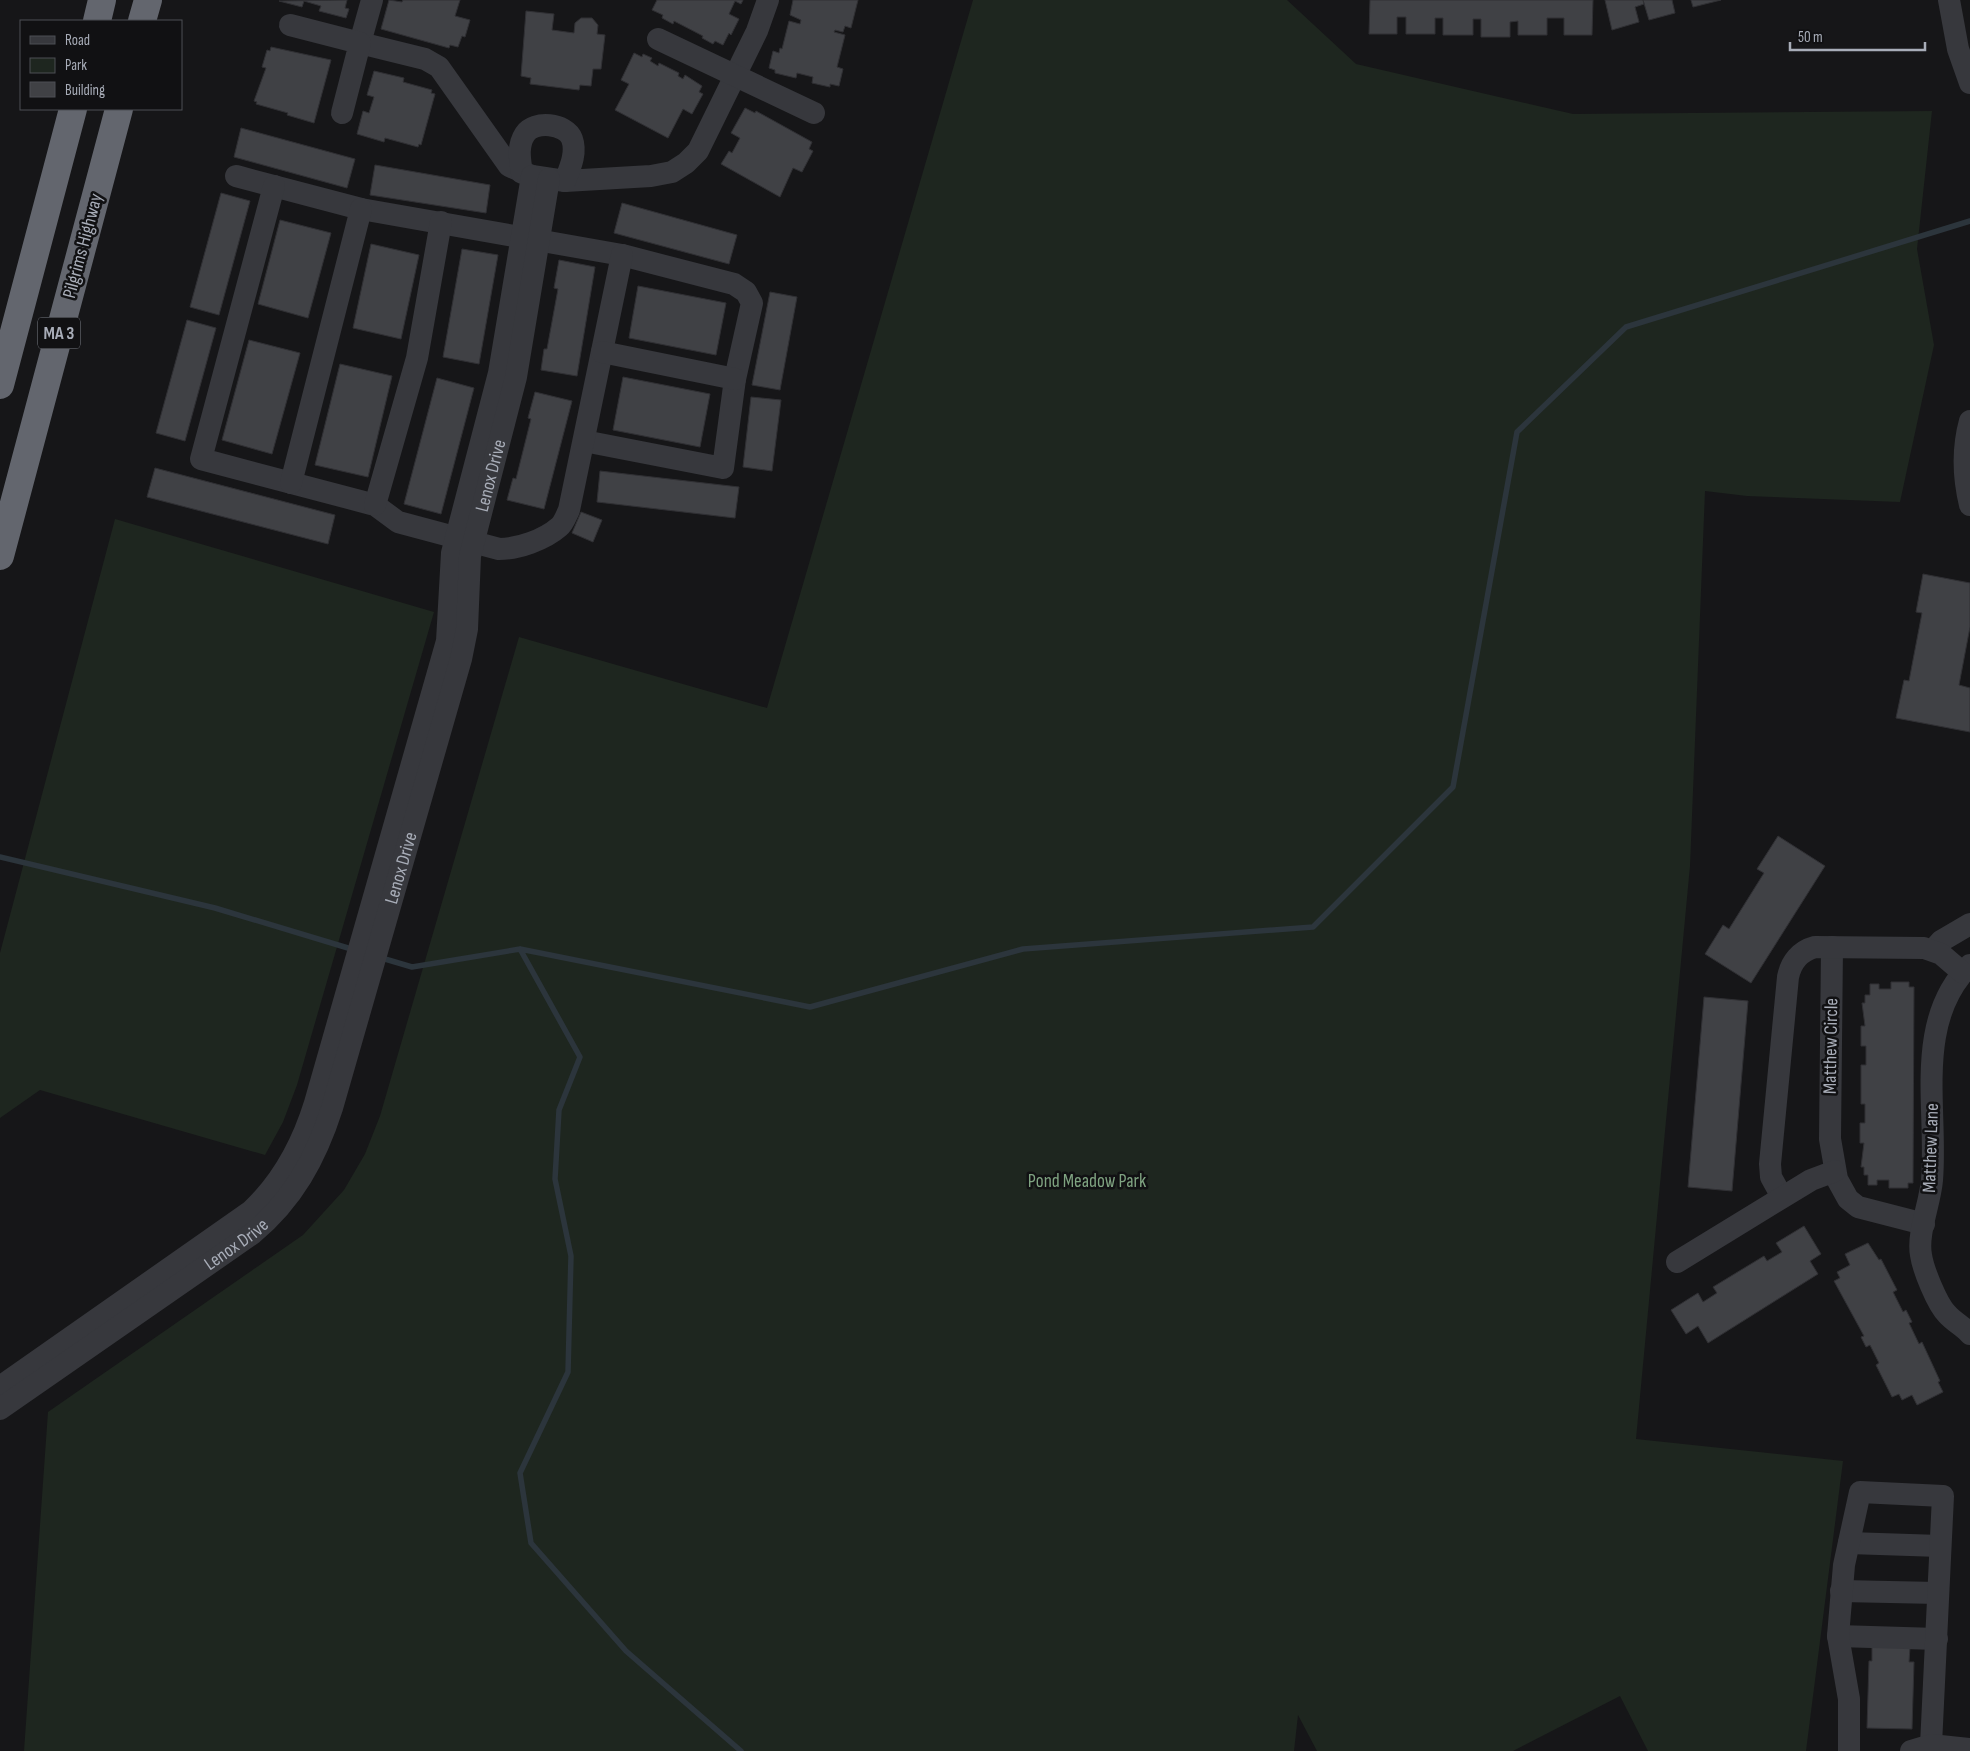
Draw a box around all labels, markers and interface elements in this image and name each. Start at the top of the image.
legend [20,20,182,110]
scale bar [1790,20,1925,52]
text: 50 m [1798,28,1823,47]
text: Road [65,31,90,50]
text: Park [65,56,87,75]
text: Building [65,81,105,100]
street label: Pilgrims Highway [58,190,108,301]
road number: MA 3 [38,317,80,348]
street label: Lenox Drive [470,437,511,514]
street label: Lenox Drive [380,829,422,907]
street label: Matthew Circle [1819,998,1843,1094]
street label: Matthew Lane [1918,1103,1944,1193]
park label: Pond Meadow Park [1028,1170,1147,1193]
street label: Lenox Drive [200,1214,273,1275]

